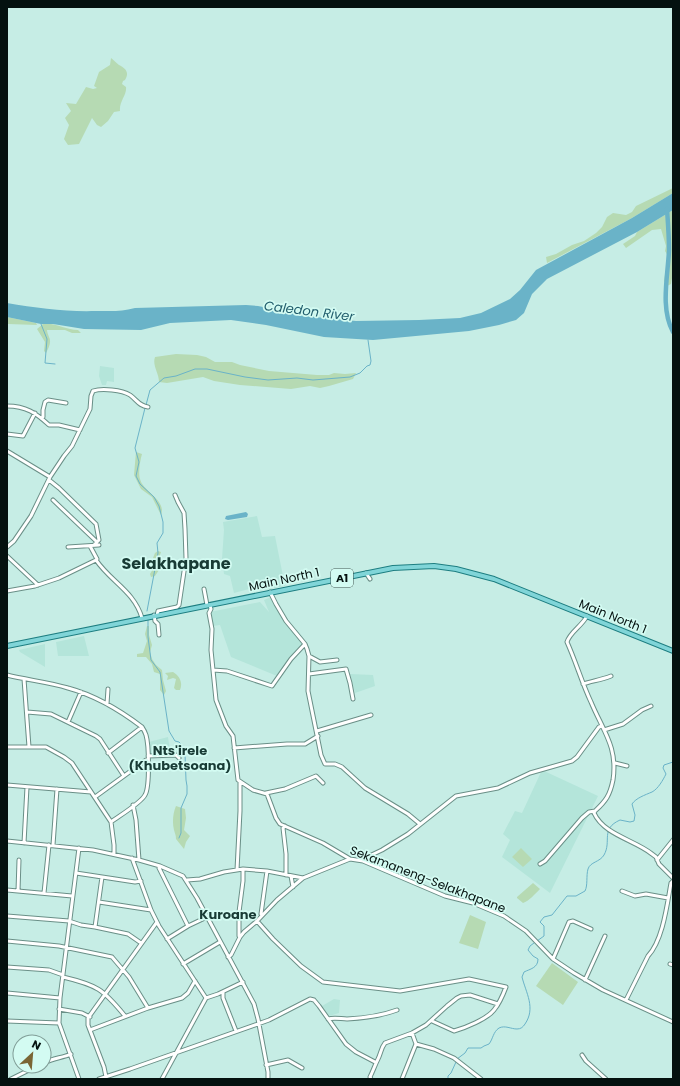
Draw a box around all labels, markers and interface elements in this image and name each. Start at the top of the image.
water label: Caledon River [263,296,356,326]
district label: Selakhapane [121,552,231,575]
street label: Main North 1 [247,563,321,595]
road number: A1 [331,569,353,587]
street label: Main North 1 [576,595,650,637]
district label: Nts'irele (Khubetsoana) [128,741,232,775]
street label: Sekamaneng-Selakhapane [348,841,508,917]
district label: Kuroane [199,905,257,924]
north arrow [12,1034,52,1074]
text: N [29,1036,44,1054]

